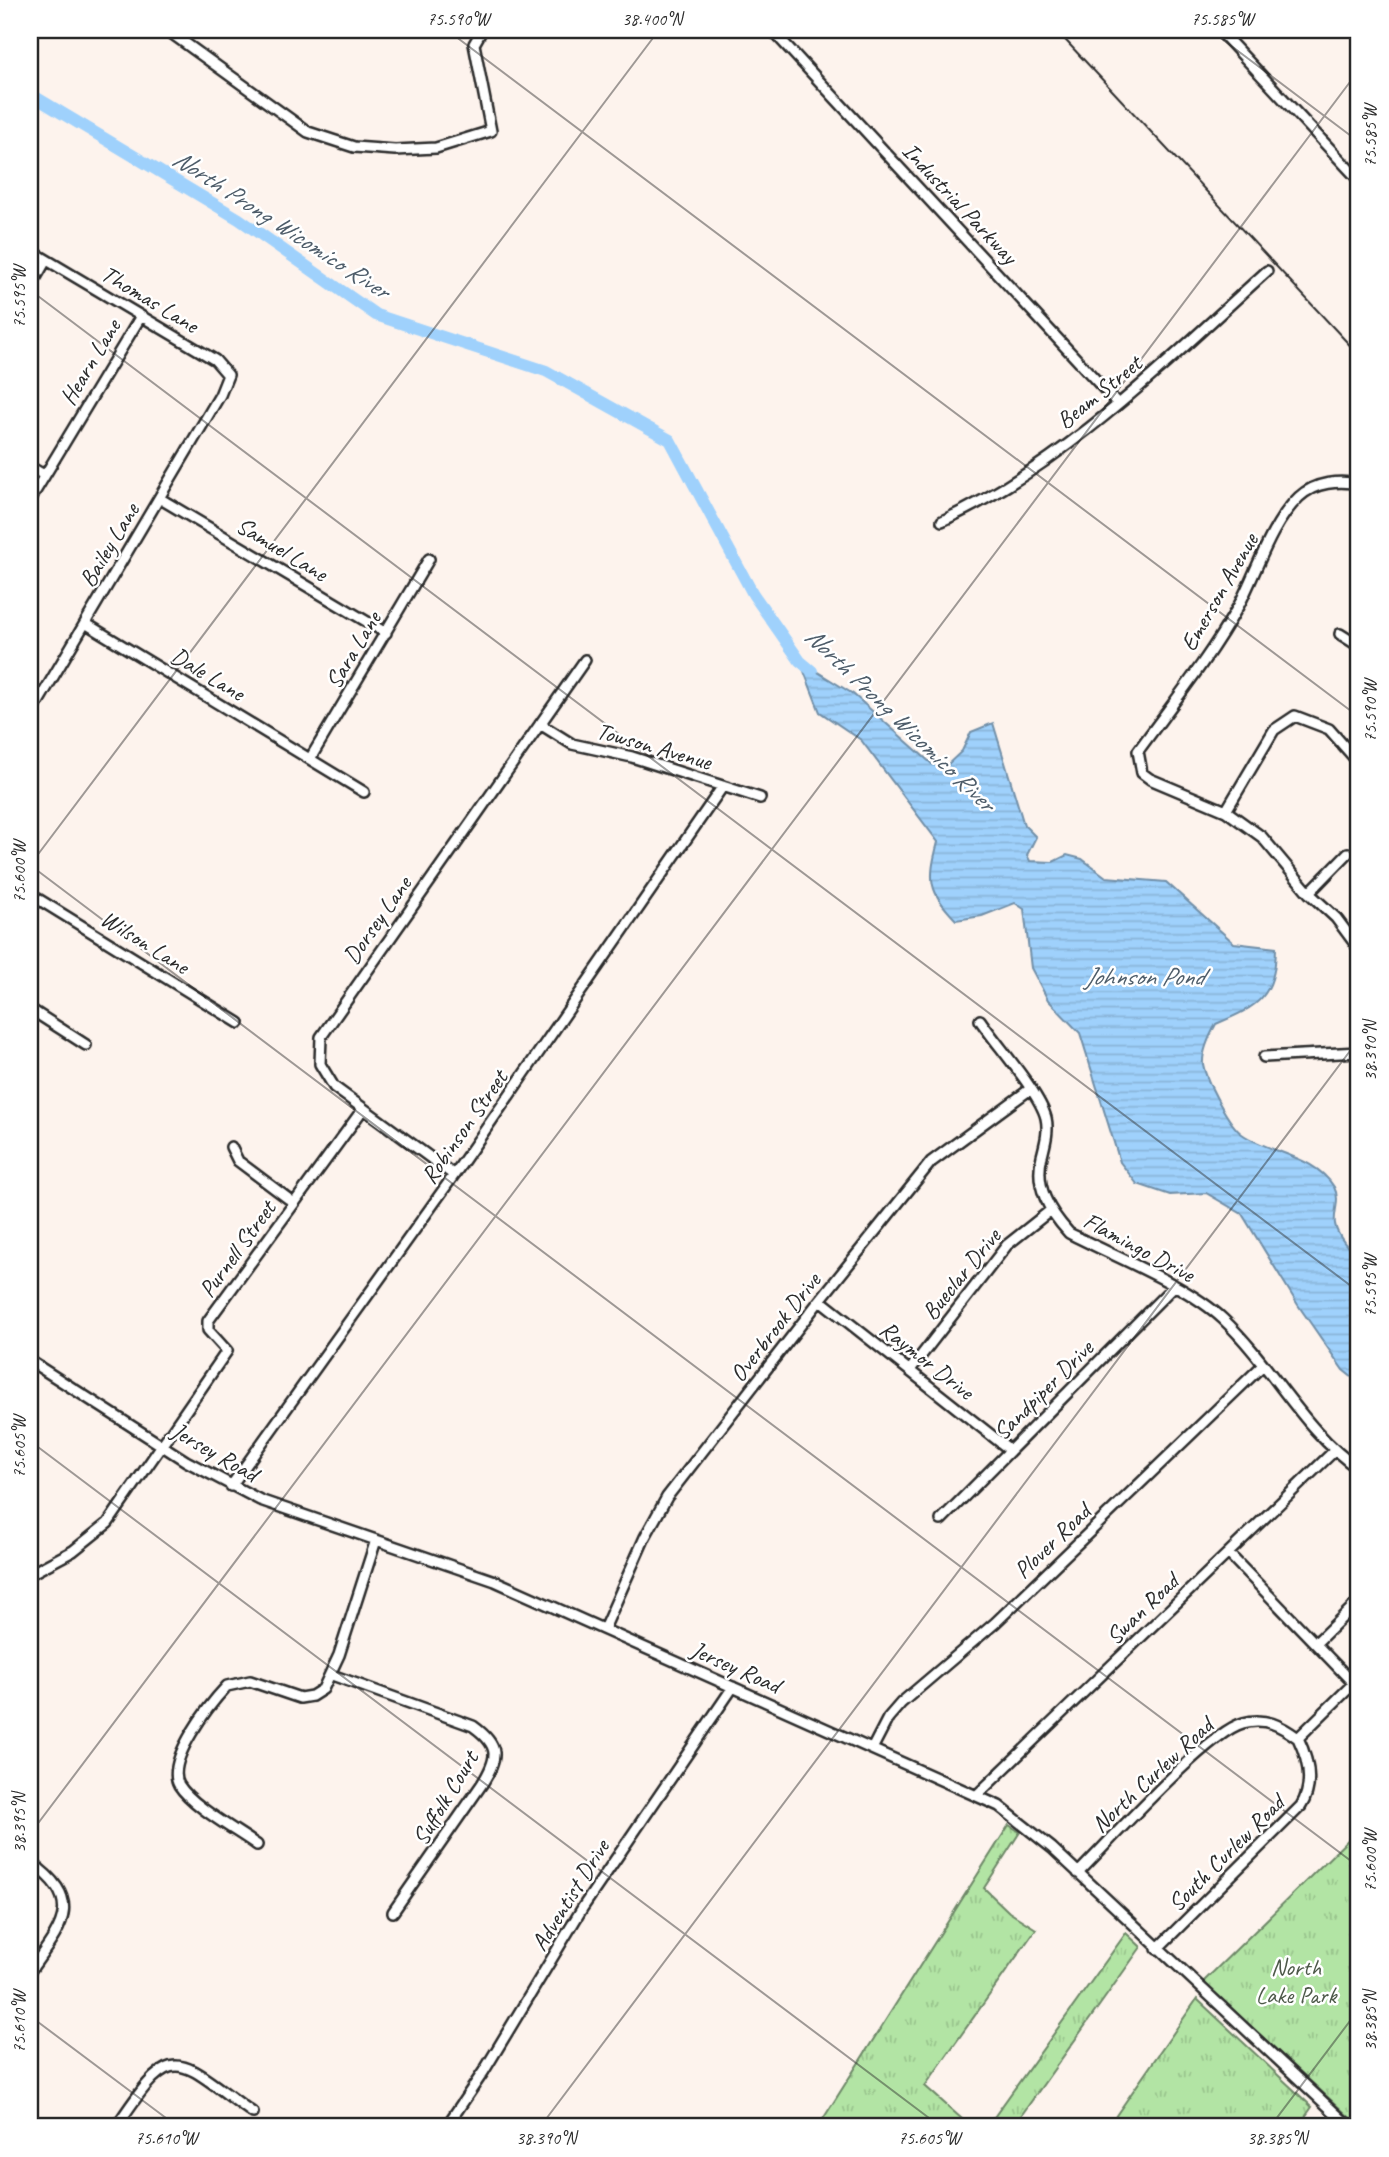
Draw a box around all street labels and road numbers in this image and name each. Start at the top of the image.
street label: Industrial Parkway [896,136,1025,271]
street label: Thomas Lane [96,258,206,341]
street label: Hearn Lane [53,312,128,410]
street label: Beam Street [1050,347,1149,435]
street label: Bailey Lane [72,496,147,592]
street label: Samuel Lane [231,510,335,589]
street label: Emerson Avenue [1173,526,1266,656]
street label: Sara Lane [318,604,389,694]
street label: Dale Lane [166,640,252,709]
street label: Towson Avenue [593,715,717,777]
street label: Dorsey Lane [336,869,419,970]
street label: Wilson Lane [95,903,197,982]
street label: Robinson Street [414,1063,515,1190]
street label: Purnell Street [192,1193,283,1303]
street label: Flamingo Drive [1078,1205,1202,1290]
street label: Bueclar Drive [915,1220,1008,1326]
street label: Overbrook Drive [723,1265,828,1388]
street label: Raymor Drive [874,1314,982,1407]
street label: Sandpiper Drive [986,1332,1101,1447]
street label: Jersey Road [166,1415,267,1490]
street label: Plover Road [1007,1495,1099,1585]
street label: Swan Road [1099,1564,1187,1651]
street label: Jersey Road [686,1634,789,1701]
street label: North Curlew Road [1085,1709,1222,1839]
street label: Suffolk Court [405,1744,486,1850]
street label: South Curlew Road [1161,1786,1293,1918]
street label: Adventist Drive [524,1832,617,1956]

